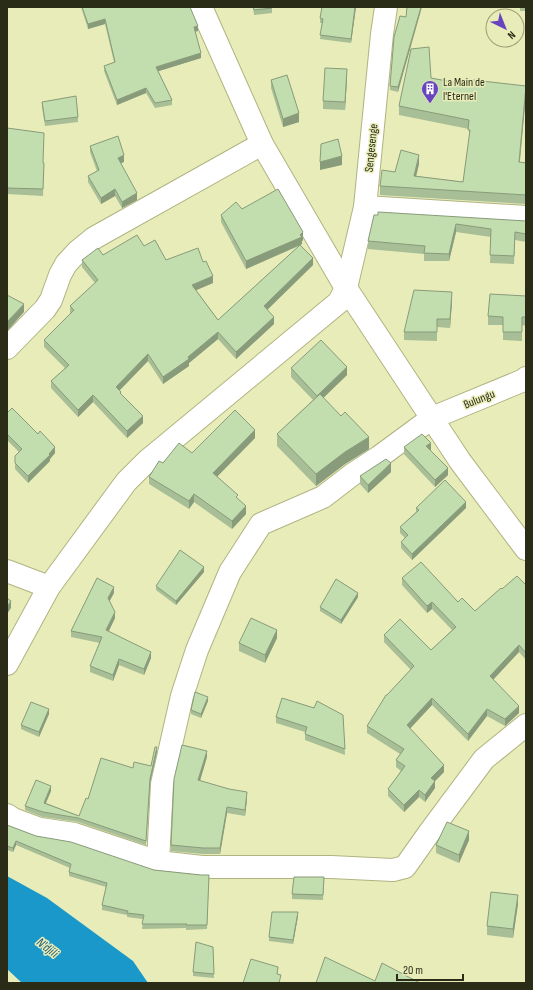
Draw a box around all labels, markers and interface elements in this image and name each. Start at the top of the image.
north arrow [485,8,525,48]
text: N [505,28,518,42]
place label: La Main de l'Eternel [443,75,485,104]
building icon: La Main de l'Eternel [420,79,440,104]
street label: Sengesenge [362,123,382,173]
street label: Bulungu [461,386,497,413]
water label: N'djili [33,934,62,962]
scale bar [397,956,463,982]
text: 20 m [403,963,423,978]

